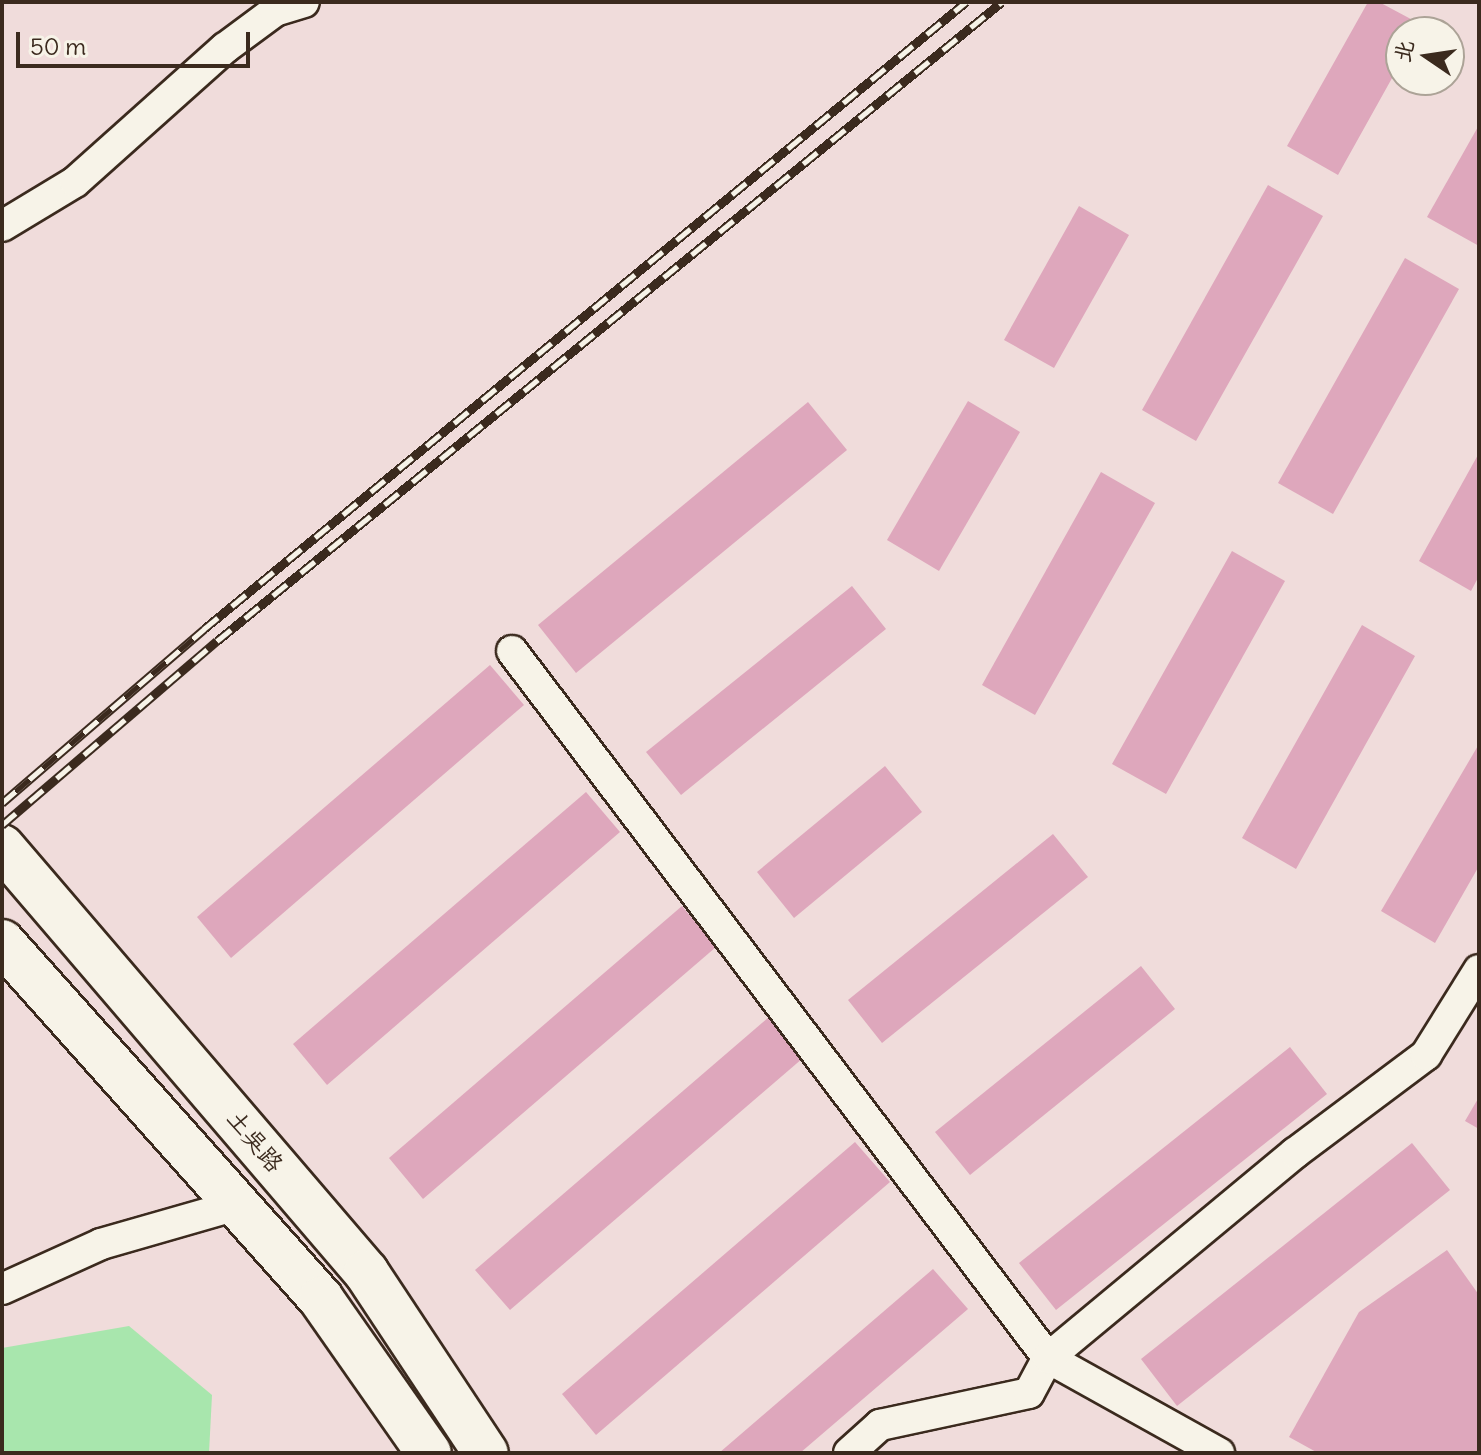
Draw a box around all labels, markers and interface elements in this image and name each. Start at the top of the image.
scale bar [20,16,254,66]
north arrow [1385,16,1465,96]
text: 50 m [30,31,86,61]
text: 北 [1387,37,1420,65]
street label: 土吴路 [221,1104,289,1178]

